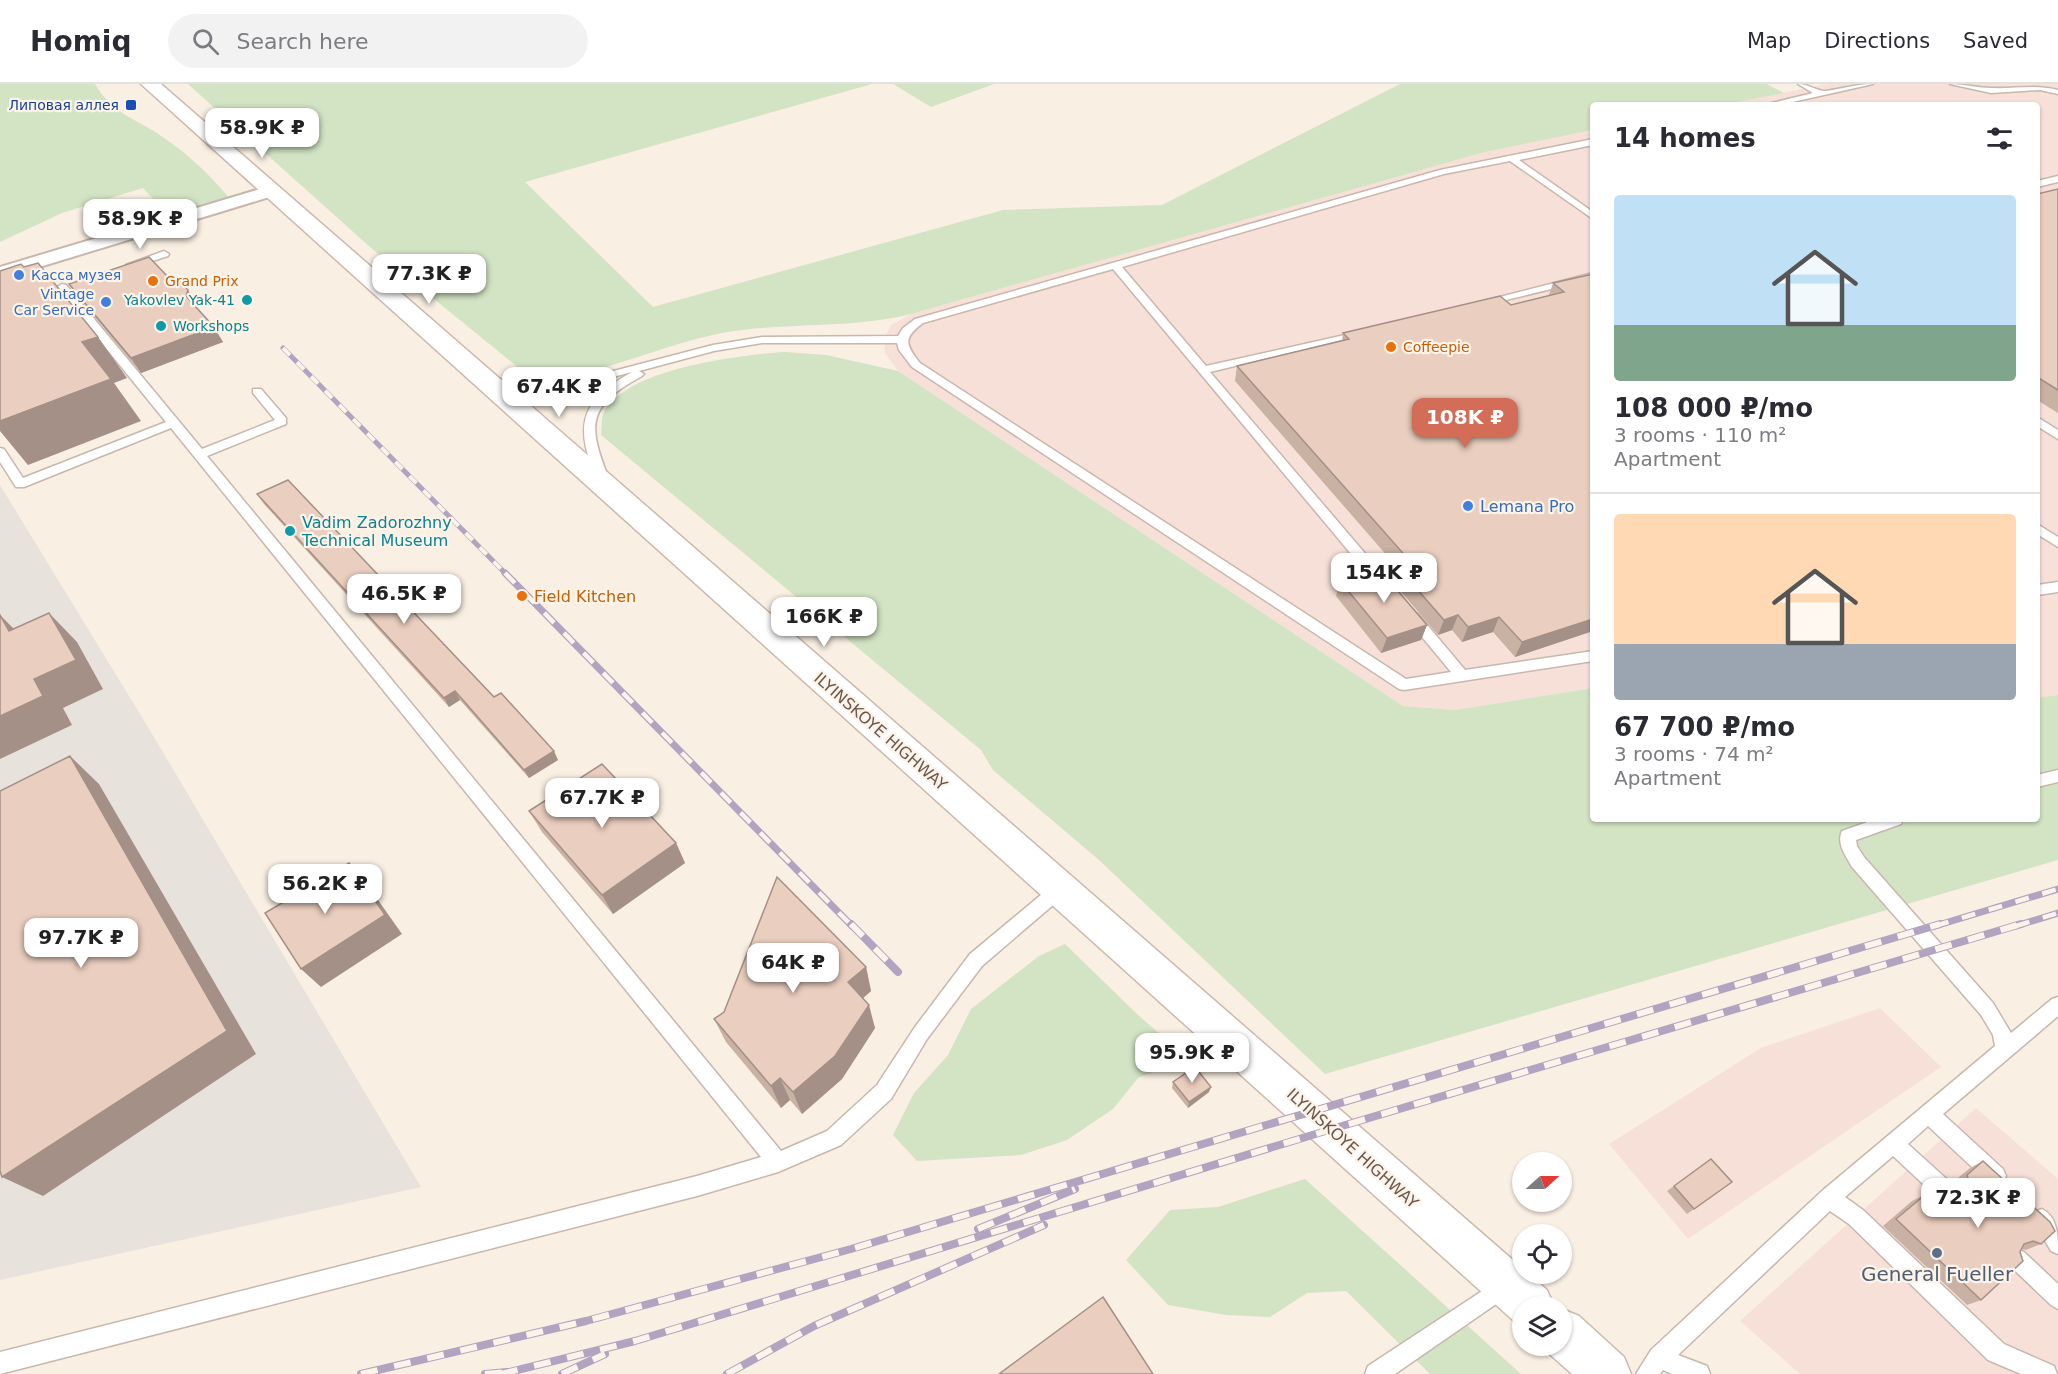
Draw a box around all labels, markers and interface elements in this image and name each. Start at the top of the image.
search box [168,14,588,68]
text: Homiq [30,25,132,58]
icon: search [189,25,222,58]
text: Search here [237,29,369,54]
text: Map [1747,29,1791,53]
text: Directions [1824,29,1930,53]
text: Saved [1963,29,2028,53]
place label: Липовая аллея [8,97,119,113]
marker: Липовая аллея [124,98,138,112]
pin: 58.9K ₽ [207,108,317,159]
text: 58.9K ₽ [219,115,305,139]
icon: filters [1983,122,2016,155]
text: 14 homes [1614,123,1756,153]
pin: 58.9K ₽ [85,199,195,250]
text: 58.9K ₽ [97,206,183,230]
icon: home [1761,234,1869,342]
pin: 77.3K ₽ [374,254,484,305]
text: 77.3K ₽ [386,261,472,285]
place label: Касса музея [31,267,121,283]
marker: Касса музея [12,268,26,282]
place label: Grand Prix [165,273,239,289]
marker: Grand Prix [146,274,160,288]
place label: Vintage Car Service [14,286,94,318]
place label: Yakovlev Yak-41 [123,292,235,308]
marker: Yakovlev Yak-41 [240,293,254,307]
marker: Vintage Car Service [99,295,113,309]
place label: Workshops [173,318,249,334]
marker: Workshops [154,319,168,333]
place label: Coffeepie [1403,339,1470,355]
marker: Coffeepie [1384,340,1398,354]
pin: 67.4K ₽ [504,367,614,418]
text: 67.4K ₽ [516,374,602,398]
text: 108 000 ₽/mo [1614,393,1813,423]
pin: 108K ₽ [1416,398,1514,449]
text: 108K ₽ [1426,405,1504,429]
text: 3 rooms · 110 m² [1614,423,1786,447]
text: Apartment [1614,447,1721,471]
place label: Lemana Pro [1480,497,1574,516]
marker: Lemana Pro [1461,499,1475,513]
place label: Vadim Zadorozhny Technical Museum [301,513,452,550]
marker: Vadim Zadorozhny Technical Museum [283,524,297,538]
pin: 154K ₽ [1335,553,1433,604]
icon: home [1761,553,1869,661]
text: 154K ₽ [1345,560,1423,584]
pin: 46.5K ₽ [349,574,459,625]
text: 46.5K ₽ [361,581,447,605]
place label: Field Kitchen [534,587,636,606]
marker: Field Kitchen [515,589,529,603]
pin: 166K ₽ [775,597,873,648]
text: 166K ₽ [785,604,863,628]
street label: ILYINSKOYE HIGHWAY [810,668,951,794]
text: 67 700 ₽/mo [1614,712,1795,742]
text: 3 rooms · 74 m² [1614,742,1774,766]
text: Apartment [1614,766,1721,790]
pin: 67.7K ₽ [547,778,657,829]
text: 67.7K ₽ [559,785,645,809]
pin: 56.2K ₽ [270,864,380,915]
text: 56.2K ₽ [282,871,368,895]
pin: 97.7K ₽ [26,918,136,969]
text: 97.7K ₽ [38,925,124,949]
pin: 64K ₽ [751,943,835,994]
text: 64K ₽ [761,950,825,974]
pin: 95.9K ₽ [1137,1033,1247,1084]
text: 95.9K ₽ [1149,1040,1235,1064]
street label: ILYINSKOYE HIGHWAY [1283,1084,1422,1212]
north arrow [1512,1152,1572,1212]
map controls [1512,1152,1572,1356]
pin: 72.3K ₽ [1923,1178,2033,1229]
text: 72.3K ₽ [1935,1185,2021,1209]
button: locate [1512,1224,1572,1284]
marker: General Fueller [1930,1246,1944,1260]
place label: General Fueller [1861,1262,2014,1286]
button: layers [1512,1296,1572,1356]

